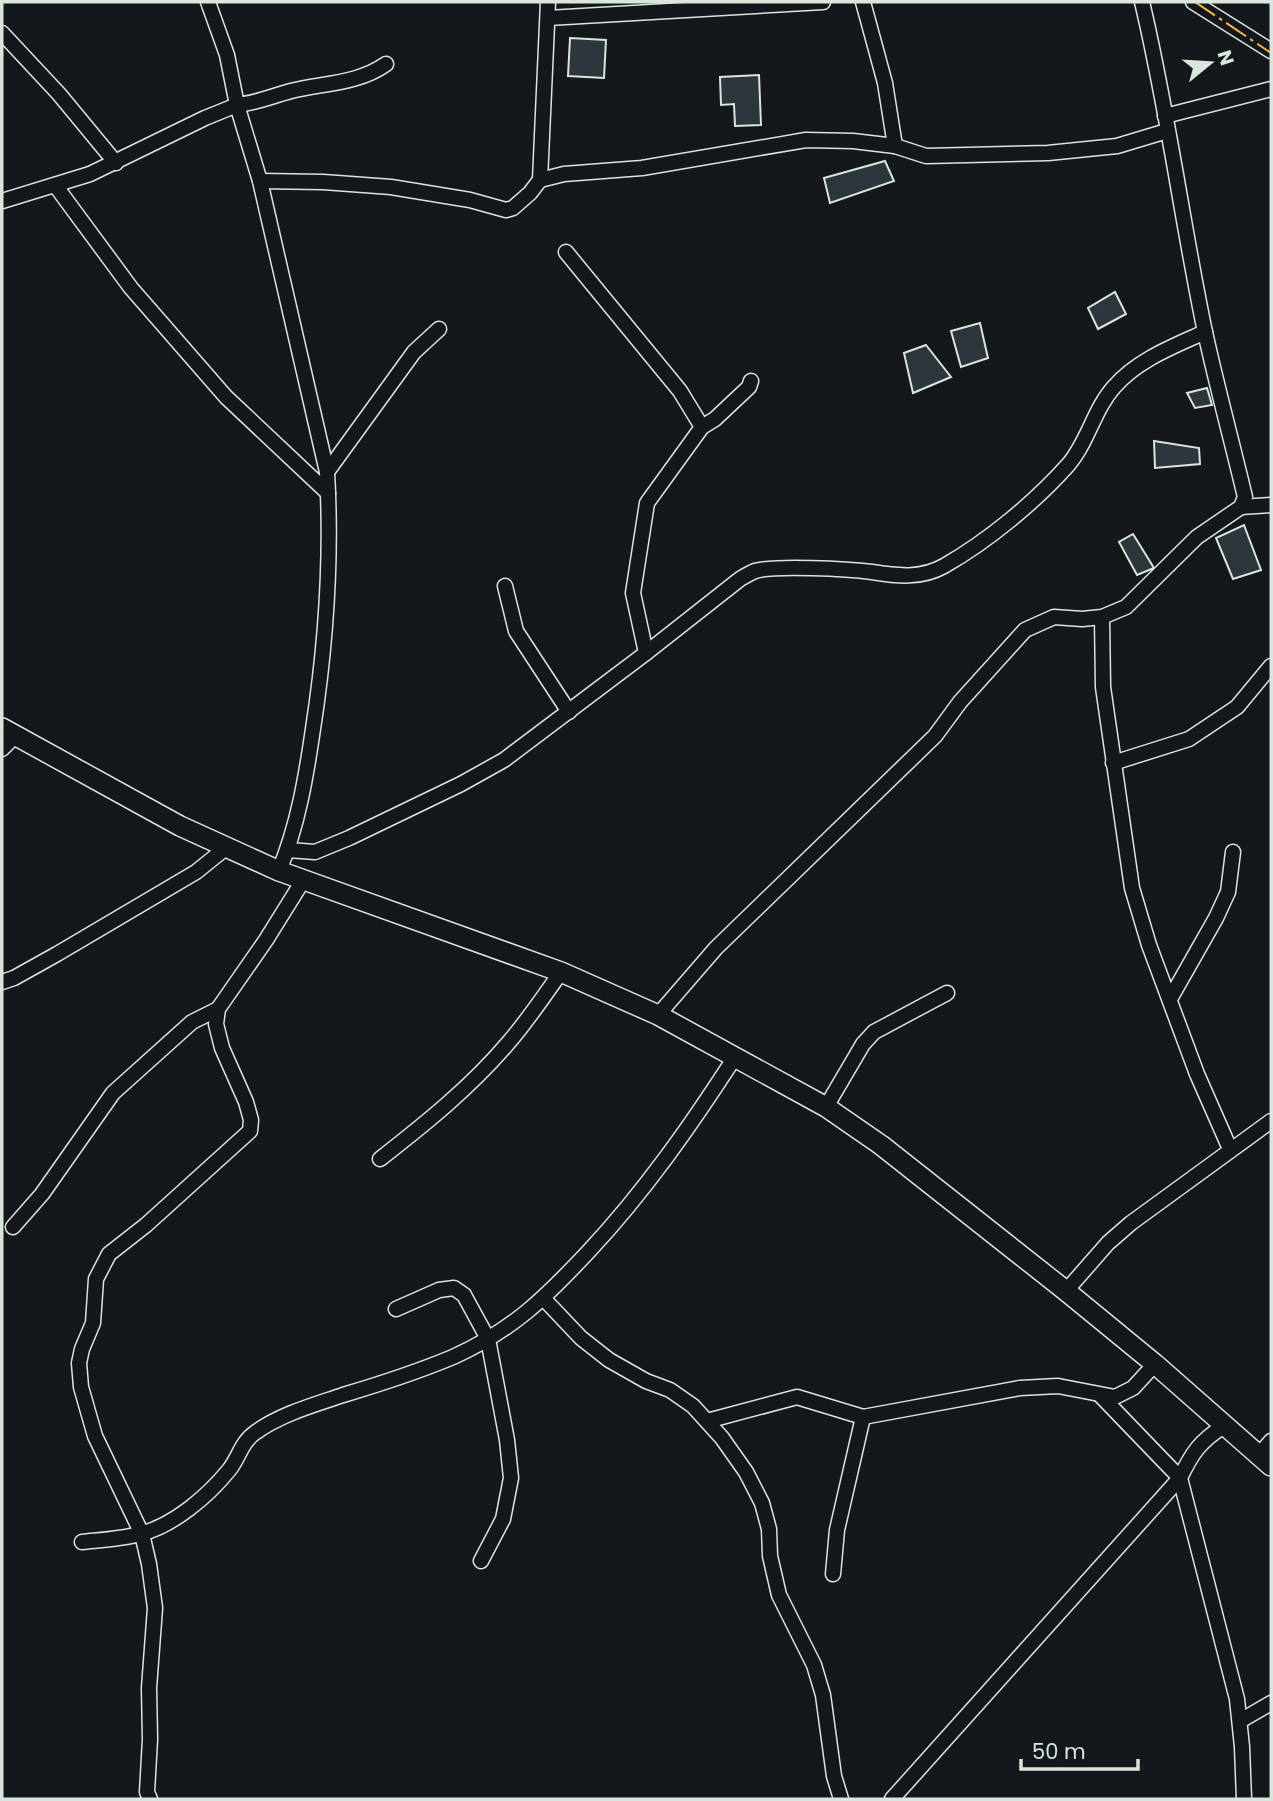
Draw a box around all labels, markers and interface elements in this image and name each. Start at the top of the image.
north arrow [1175,28,1245,98]
text: N [1211,47,1241,69]
scale bar [1021,1728,1138,1772]
text: 50 m [1032,1737,1086,1766]

